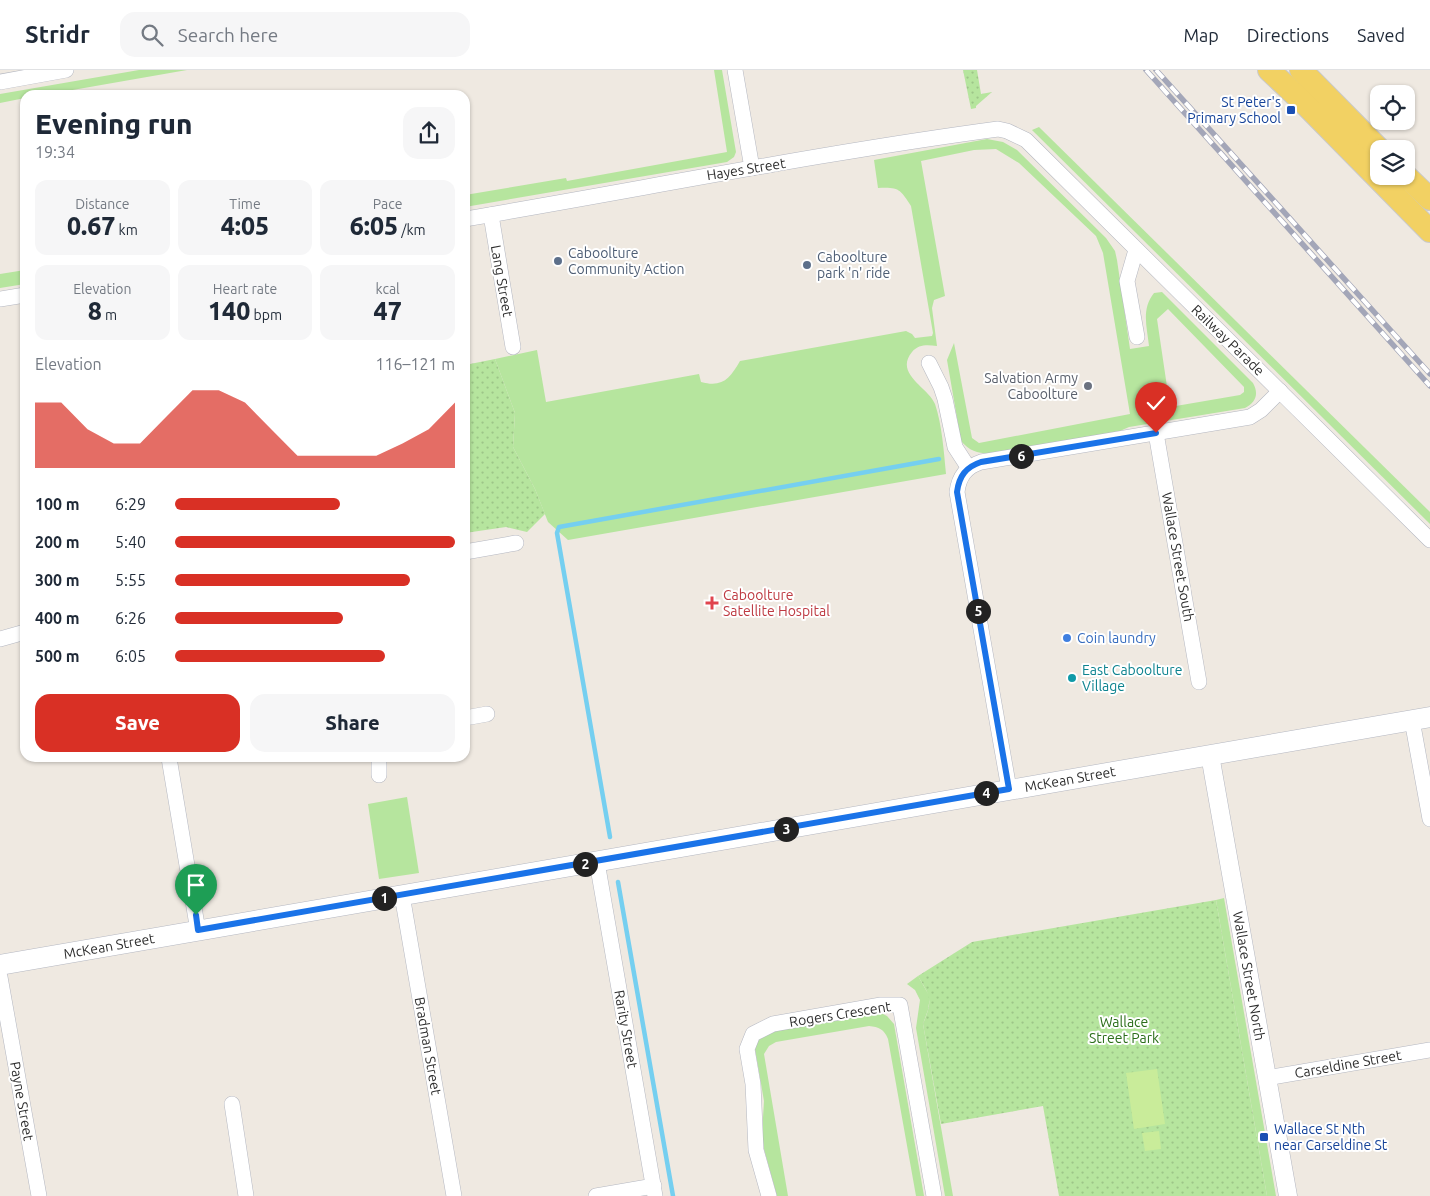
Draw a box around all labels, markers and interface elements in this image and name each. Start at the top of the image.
search box [120,12,470,57]
text: Stridr [25,21,90,48]
icon: search [138,21,166,49]
text: Search here [178,24,278,46]
text: Map [1183,25,1219,45]
text: Directions [1247,25,1329,45]
text: Saved [1357,25,1405,45]
map controls [1370,85,1415,185]
button: locate [1370,85,1415,130]
place label: St Peter's Primary School [1187,94,1281,126]
marker: St Peter's Primary School [1285,104,1297,116]
button: share [403,107,455,159]
text: Evening run [35,108,193,139]
button: layers [1370,140,1415,185]
text: 19:34 [35,143,75,161]
street label: Hayes Street [705,155,787,183]
text: Distance [75,196,129,212]
text: Time [229,196,261,212]
text: Pace [373,196,402,212]
text: 0.67 [67,212,115,240]
text: 4:05 [221,212,269,240]
text: 6:05 [350,212,398,240]
text: km [115,222,138,238]
text: /km [398,222,426,238]
street label: Lang Street [488,244,516,319]
place label: Caboolture Community Action [568,245,684,277]
place label: Caboolture park 'n' ride [817,249,890,281]
marker: Caboolture Community Action [552,255,564,267]
marker: Caboolture park 'n' ride [801,259,813,271]
text: Elevation [73,281,132,297]
text: Heart rate [213,281,277,297]
text: kcal [376,281,400,297]
text: 8 [88,297,102,325]
text: 140 [208,297,250,325]
text: 47 [374,297,402,325]
street label: Railway Parade [1188,301,1268,379]
text: m [102,307,117,323]
text: bpm [250,307,282,323]
text: Elevation [35,355,102,373]
text: 116–121 m [375,355,455,373]
place label: Salvation Army Caboolture [984,370,1078,402]
marker: Salvation Army Caboolture [1082,380,1094,392]
pin [1135,382,1177,433]
icon: check [1142,389,1170,417]
pin: 6 [1008,444,1034,468]
text: 6 [1018,448,1025,464]
street label: Wallace Street South [1159,491,1197,623]
text: 100 m [35,495,80,513]
text: 6:29 [115,495,146,513]
text: 200 m [35,533,80,551]
text: 5:40 [115,533,146,551]
text: 300 m [35,571,80,589]
text: 5:55 [115,571,146,589]
place label: Caboolture Satellite Hospital [723,587,830,619]
marker: Caboolture Satellite Hospital [705,596,719,610]
pin: 5 [966,598,990,624]
text: 5 [975,603,982,619]
text: 400 m [35,609,80,627]
text: 6:26 [115,609,146,627]
place label: Coin laundry [1077,630,1156,646]
marker: Coin laundry [1061,632,1073,644]
text: 500 m [35,647,80,665]
text: 6:05 [115,647,146,665]
place label: East Caboolture Village [1082,662,1182,694]
marker: East Caboolture Village [1066,672,1078,684]
button: Save [35,694,240,752]
button: Share [250,694,455,752]
street label: McKean Street [1023,763,1117,795]
pin: 4 [974,780,998,806]
text: 4 [983,785,990,801]
pin: 3 [774,816,798,842]
text: 3 [783,821,790,837]
pin: 2 [572,852,598,876]
text: 2 [582,856,589,872]
pin [175,864,217,915]
icon: arrive [182,871,210,899]
pin: 1 [372,886,396,910]
text: 1 [381,890,388,906]
street label: Wallace Street North [1230,910,1268,1042]
street label: McKean Street [62,930,156,962]
street label: Rarity Street [611,989,641,1070]
street label: Bradman Street [412,996,445,1097]
street label: Rogers Crescent [788,998,892,1030]
park label: Wallace Street Park [1089,1014,1159,1046]
street label: Carseldine Street [1293,1047,1403,1081]
street label: Payne Street [7,1060,37,1142]
place label: Wallace St Nth near Carseldine St [1274,1121,1388,1153]
marker: Wallace St Nth near Carseldine St [1258,1131,1270,1143]

